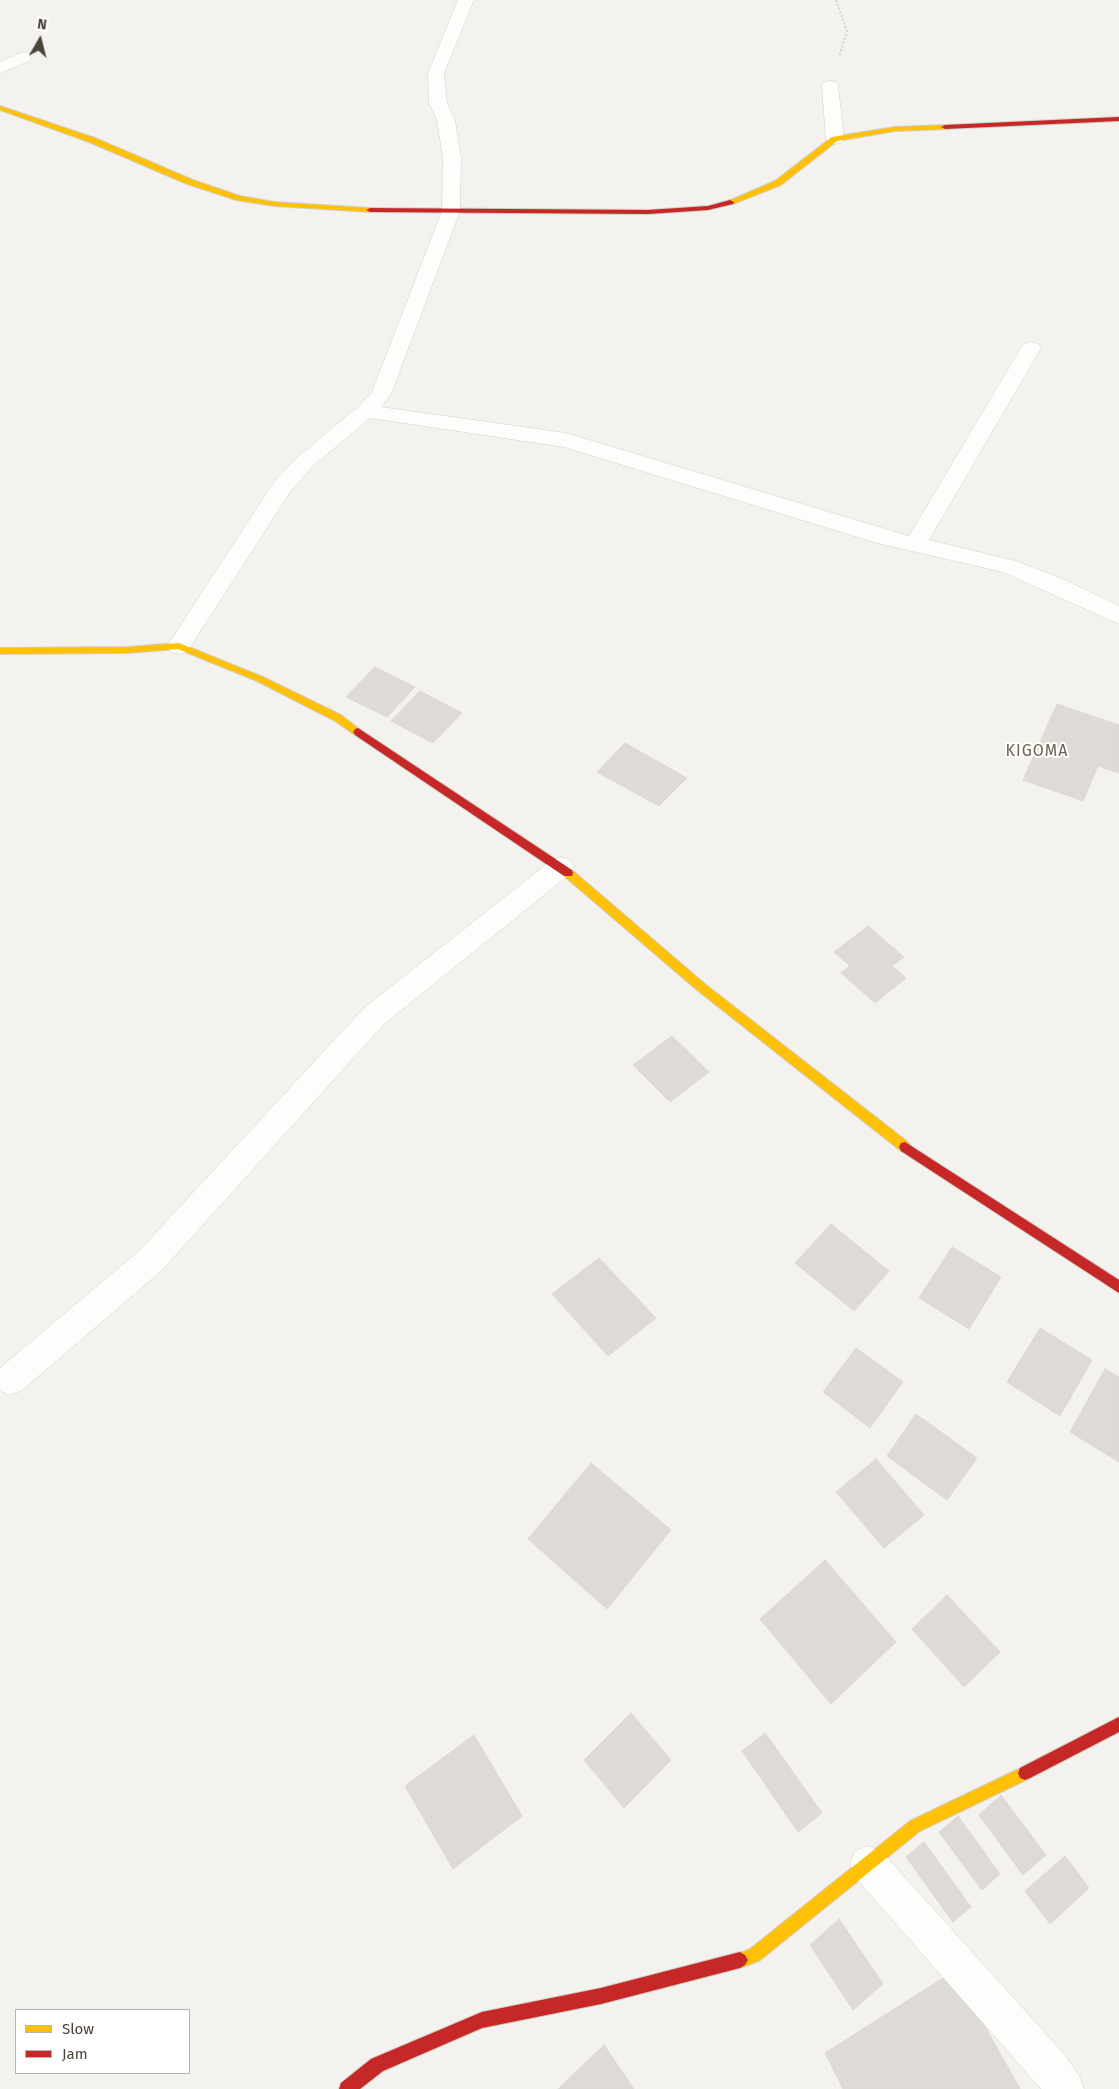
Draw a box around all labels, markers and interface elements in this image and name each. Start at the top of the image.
north arrow [15,15,65,65]
text: N [36,16,48,34]
district label: KIGOMA [1005,742,1069,762]
legend [15,2009,190,2074]
text: Slow [62,2020,94,2038]
text: Jam [62,2045,88,2063]

